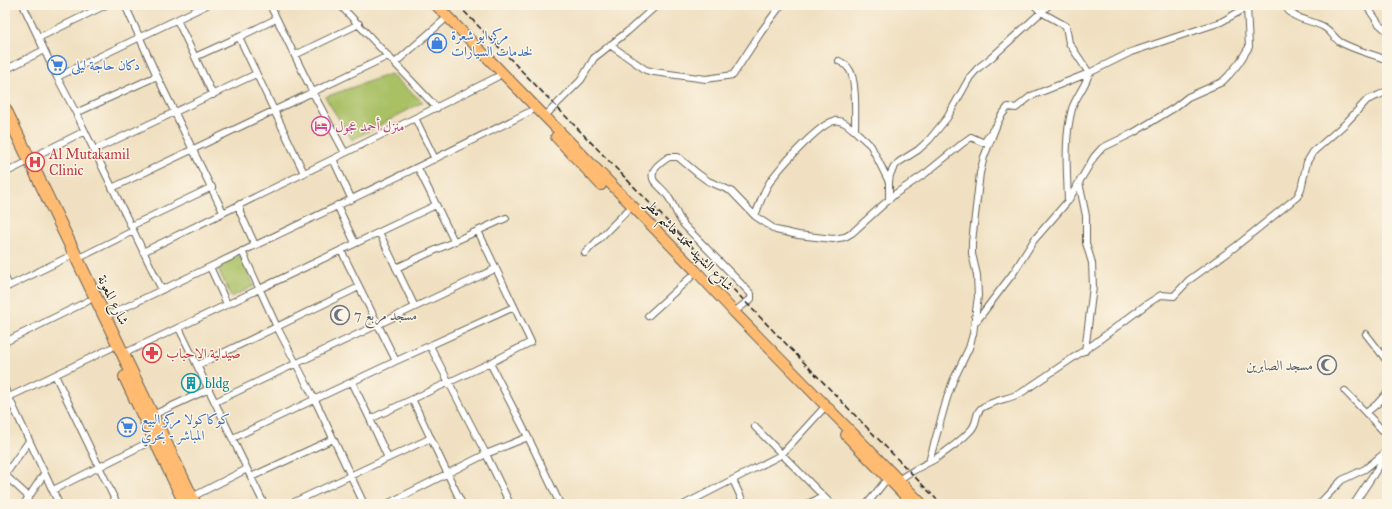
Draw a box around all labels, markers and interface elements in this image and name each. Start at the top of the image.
place label: مركز ابو شعرة لخدمات السيارات [451,27,533,60]
shop icon: مركز ابو شعرة لخدمات السيارات [426,32,448,54]
supermarket icon: دكان حاجة ليلى [46,54,68,76]
place label: دكان حاجة ليلى [71,57,140,75]
hotel icon: منزل أحمد عجول [310,115,332,137]
place label: منزل أحمد عجول [335,116,404,135]
place label: Al Mutakamil Clinic [48,146,130,179]
hospital icon: Al Mutakamil Clinic [24,151,46,173]
street label: شارع الشهيد محمد هاشم مطر [636,194,737,298]
street label: شارع المعونة [91,272,132,329]
mosque icon: مسجد مربع 7 [329,304,351,326]
place label: مسجد مربع 7 [354,307,417,329]
pharmacy icon: صيدلية الاحباب [141,342,163,364]
place label: صيدلية الاحباب [166,345,241,362]
mosque icon: مسجد الصابرين [1316,354,1338,376]
place label: مسجد الصابرين [1246,357,1313,374]
building icon: bldg [180,372,202,394]
place label: bldg [205,375,230,392]
place label: كوكاكولا مركز البيع المباشر - بحري [141,411,230,447]
supermarket icon: كوكاكولا مركز البيع المباشر - بحري [116,416,138,438]

